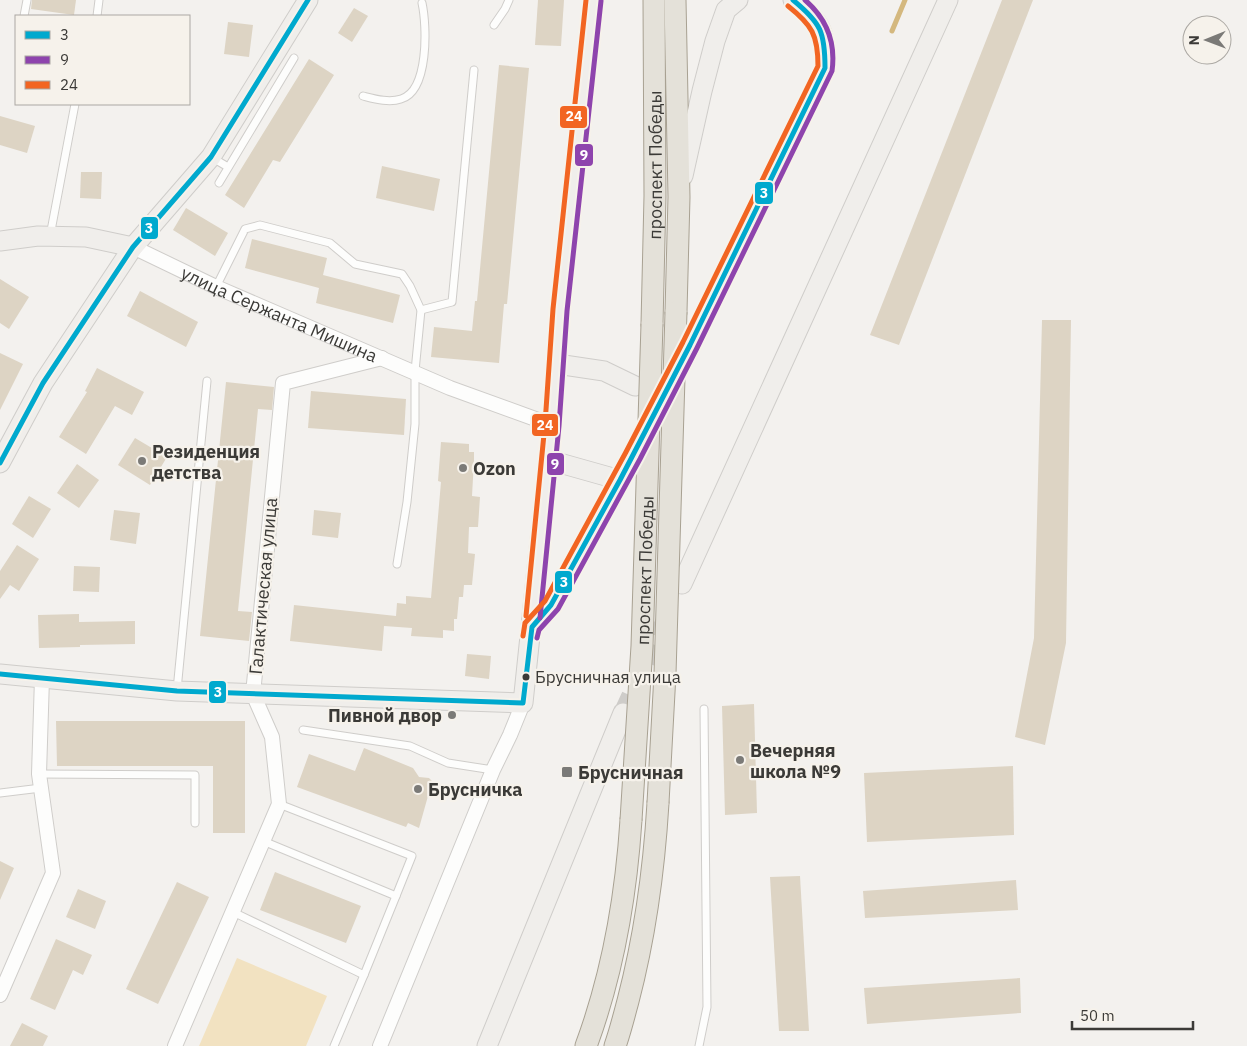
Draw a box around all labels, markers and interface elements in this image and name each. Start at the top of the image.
legend [15,15,190,105]
north arrow [1182,15,1232,65]
text: 3 [60,25,69,44]
text: N [1185,35,1203,45]
text: 9 [60,50,69,69]
text: 24 [60,75,78,94]
street label: проспект Победы [642,90,667,240]
line badge: 24 [559,105,588,129]
text: 24 [566,107,582,125]
line badge: 9 [574,143,594,167]
text: 9 [580,146,588,164]
line badge: 3 [754,181,774,205]
text: 3 [760,184,768,202]
line badge: 3 [140,216,159,240]
text: 3 [145,219,153,237]
street label: улица Сержанта Мишина [178,261,381,367]
line badge: 24 [531,413,559,437]
text: 24 [537,416,553,434]
place label: Резиденция детства [152,440,260,484]
line badge: 9 [546,452,565,476]
marker: Резиденция детства [136,455,148,467]
text: 9 [551,455,559,473]
place label: Ozon [473,457,516,480]
marker: Ozon [457,462,469,474]
street label: проспект Победы [631,495,658,645]
street label: Галактическая улица [244,496,282,676]
line badge: 3 [554,570,573,594]
text: 3 [560,573,568,591]
place label: Брусничная улица [535,666,681,688]
marker: Брусничная улица [521,672,531,682]
line badge: 3 [208,680,227,704]
text: 3 [214,683,222,701]
place label: Пивной двор [328,704,442,727]
marker: Пивной двор [446,709,458,721]
place label: Вечерняя школа №9 [750,739,841,783]
marker: Вечерняя школа №9 [734,754,746,766]
place label: Брусничная [578,761,684,784]
marker: Брусничная [560,765,574,779]
place label: Брусничка [428,778,523,801]
marker: Брусничка [412,783,424,795]
scale bar [1072,998,1193,1030]
text: 50 m [1080,1006,1115,1025]

